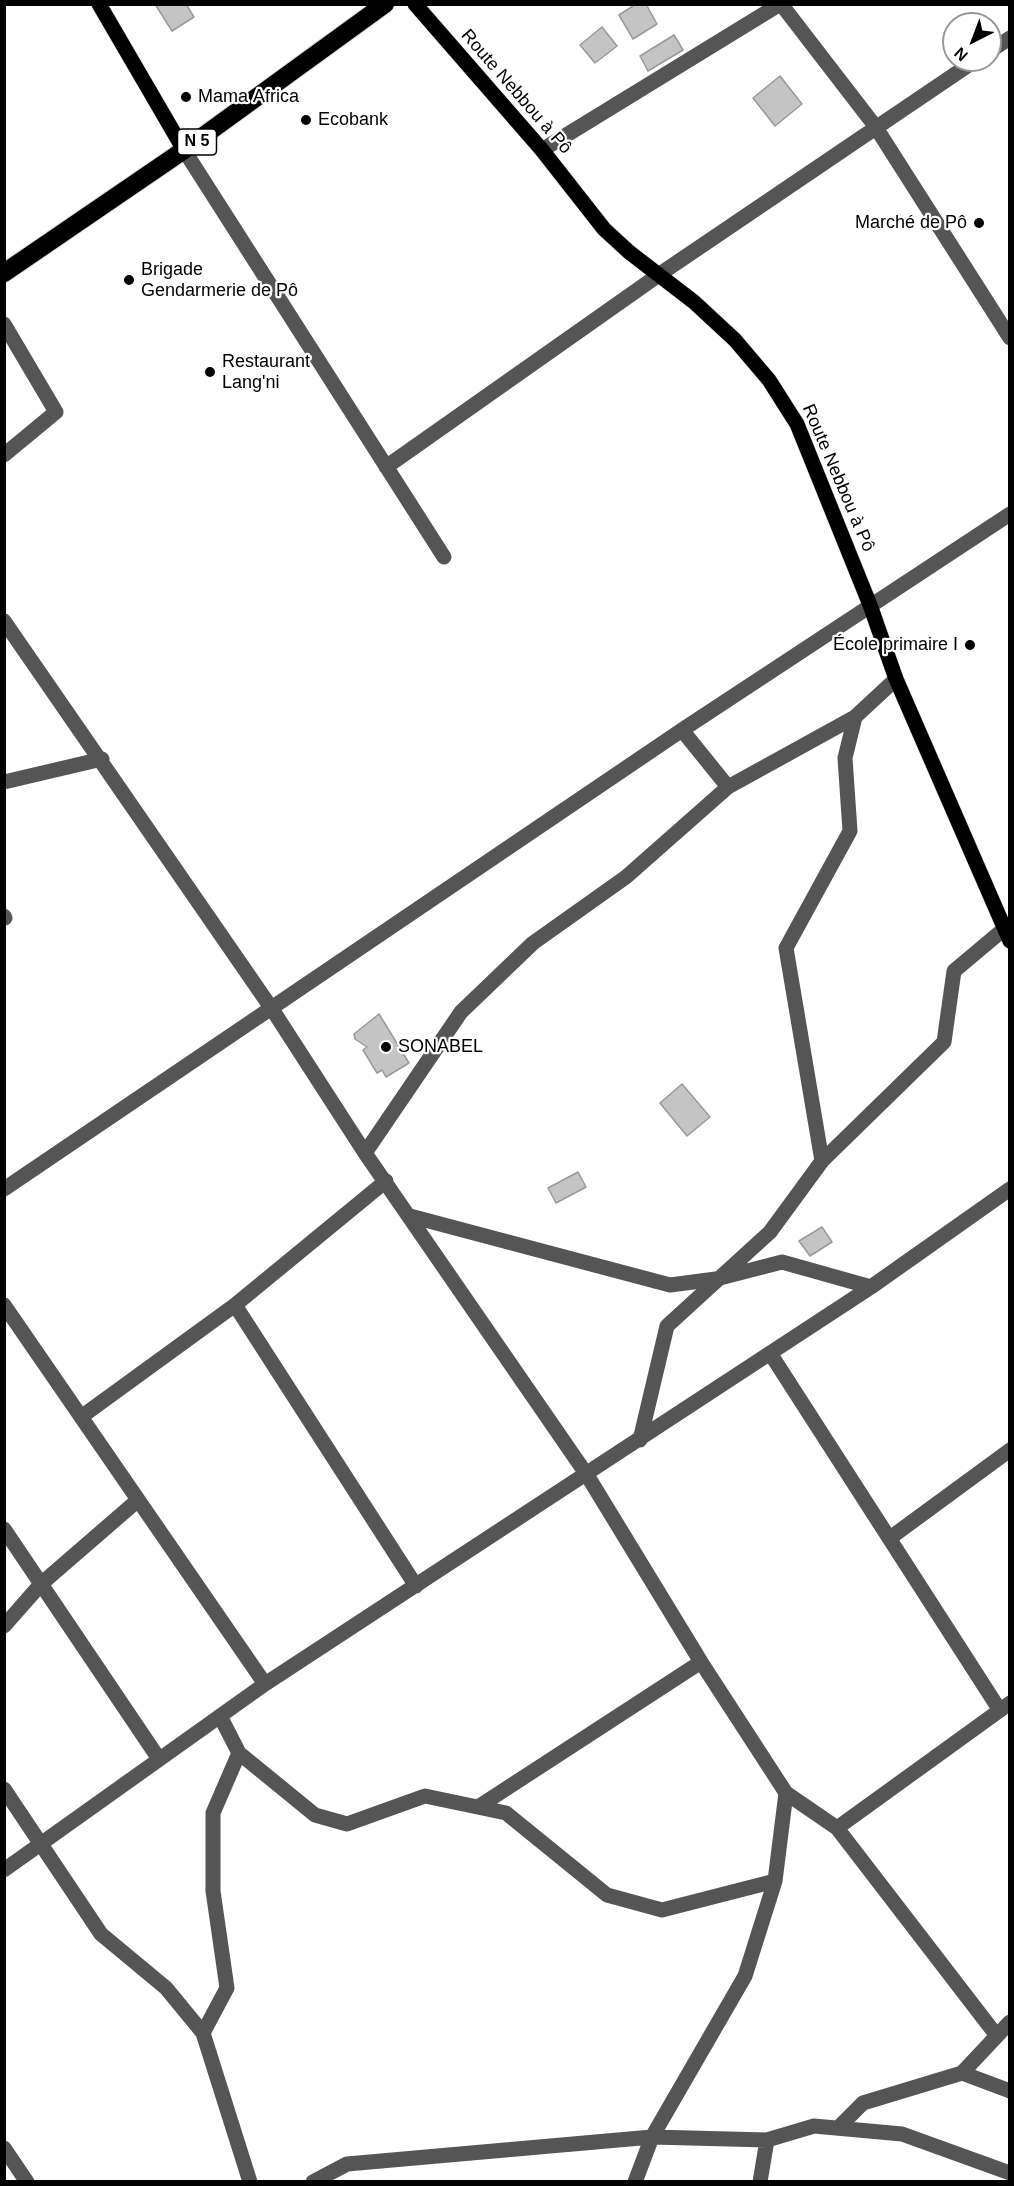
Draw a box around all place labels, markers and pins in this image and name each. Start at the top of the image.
place label: Mama Africa [198,86,299,108]
marker: Mama Africa [179,90,193,104]
place label: Ecobank [318,109,388,131]
marker: Ecobank [299,113,313,127]
place label: Marché de Pô [855,212,967,234]
marker: Marché de Pô [972,216,986,230]
place label: Brigade Gendarmerie de Pô [141,259,298,302]
marker: Brigade Gendarmerie de Pô [122,273,136,287]
place label: Restaurant Lang'ni [222,351,310,394]
marker: Restaurant Lang'ni [203,365,217,379]
place label: École primaire I [833,634,958,656]
marker: École primaire I [963,638,977,652]
place label: SONABEL [398,1036,483,1058]
marker: SONABEL [379,1040,393,1054]

